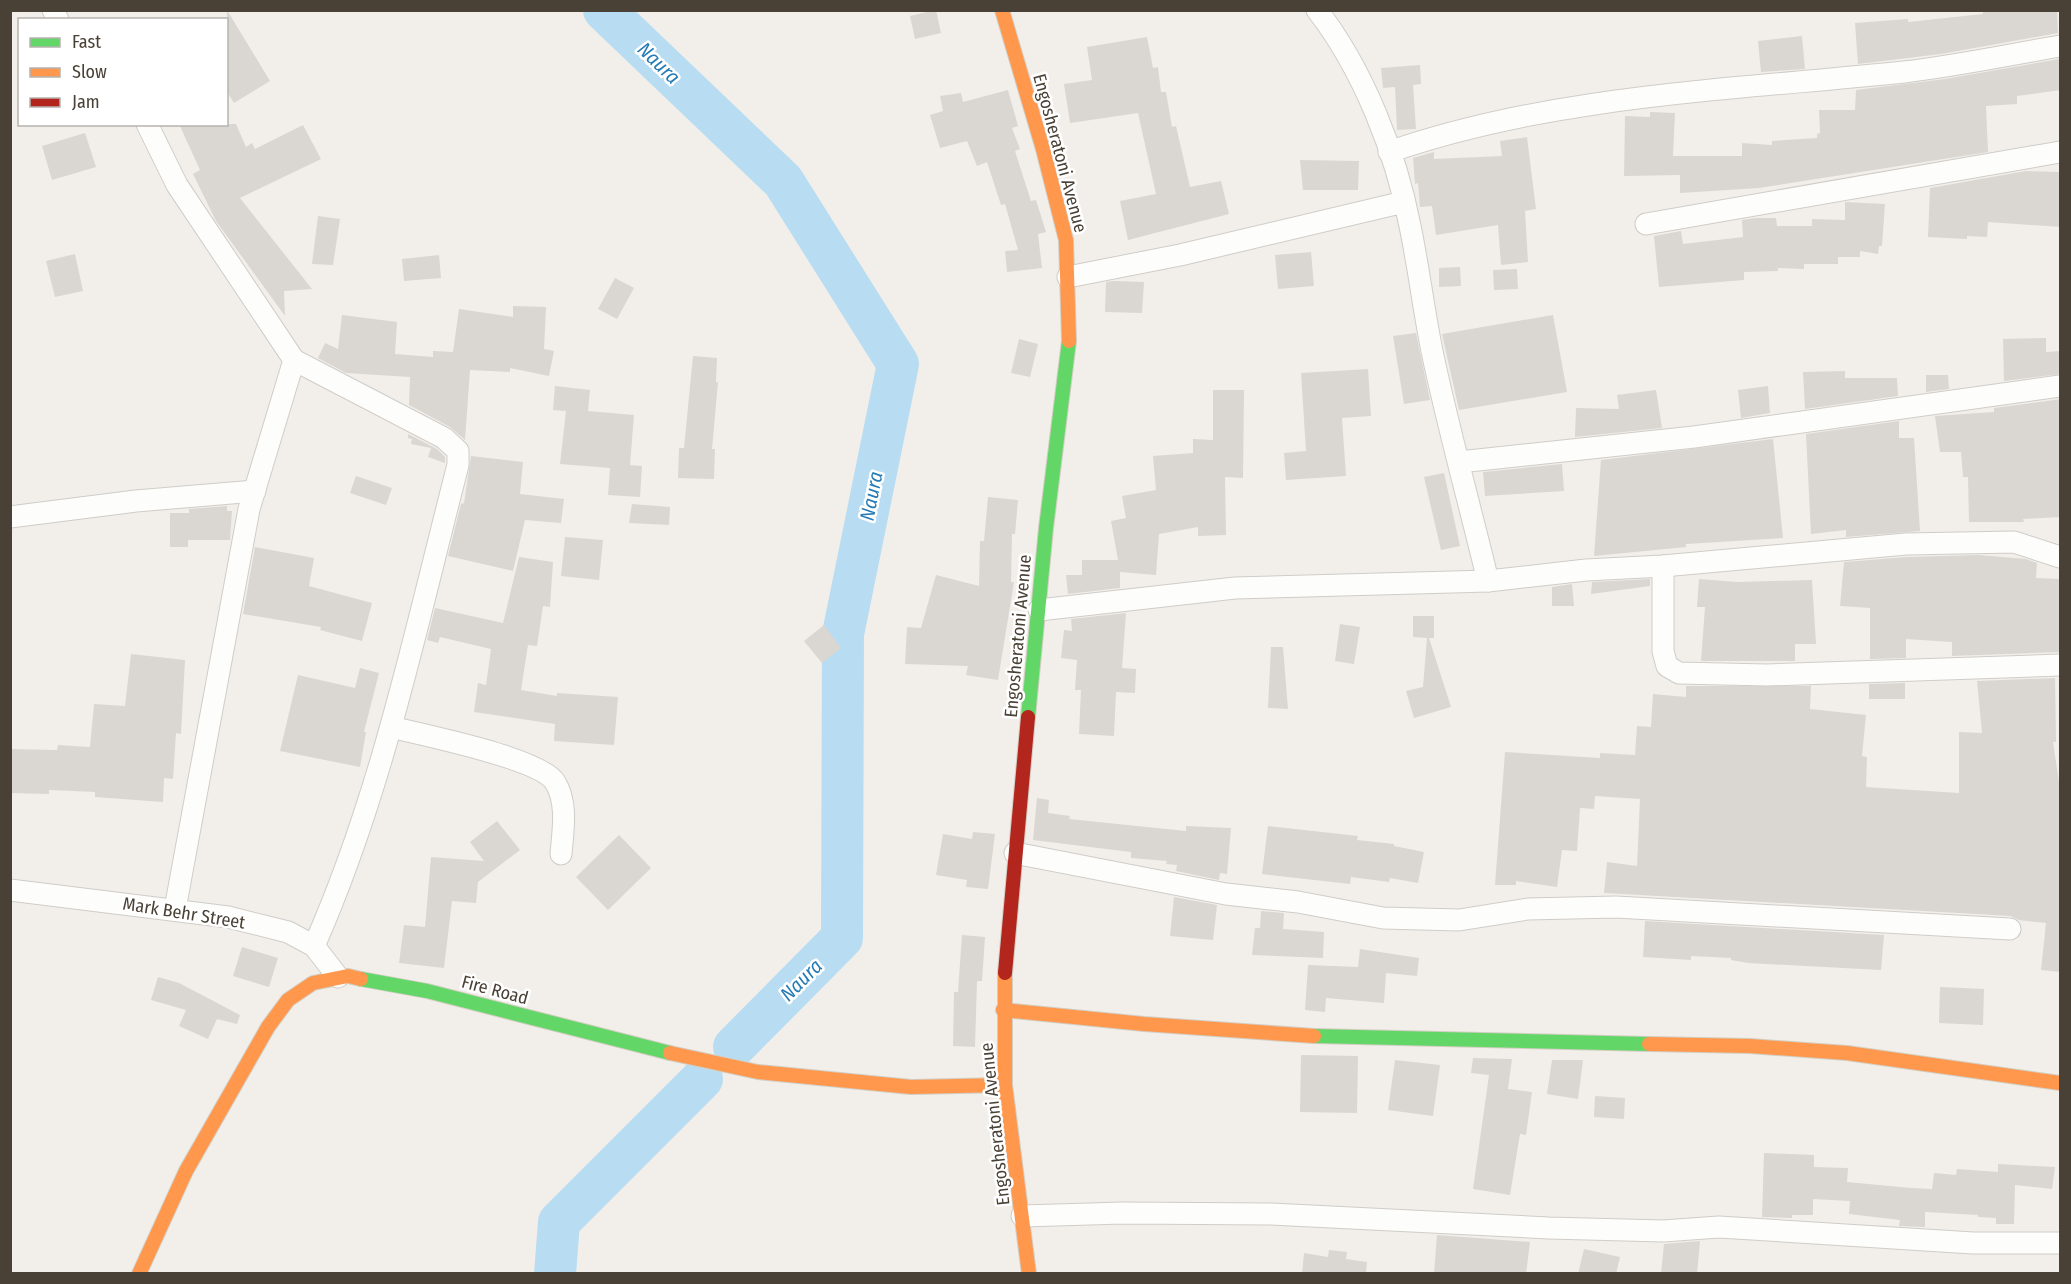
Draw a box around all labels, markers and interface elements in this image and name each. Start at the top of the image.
legend [18,18,228,126]
text: Fast [72,31,101,53]
water label: Naura [633,37,685,89]
text: Slow [72,61,107,83]
street label: Engosheratoni Avenue [1028,71,1092,235]
text: Jam [72,91,100,113]
water label: Naura [854,469,888,523]
street label: Engosheratoni Avenue [1000,554,1036,718]
street label: Mark Behr Street [121,892,247,934]
water label: Naura [775,954,827,1006]
street label: Fire Road [459,971,531,1009]
street label: Engosheratoni Avenue [976,1041,1014,1206]

